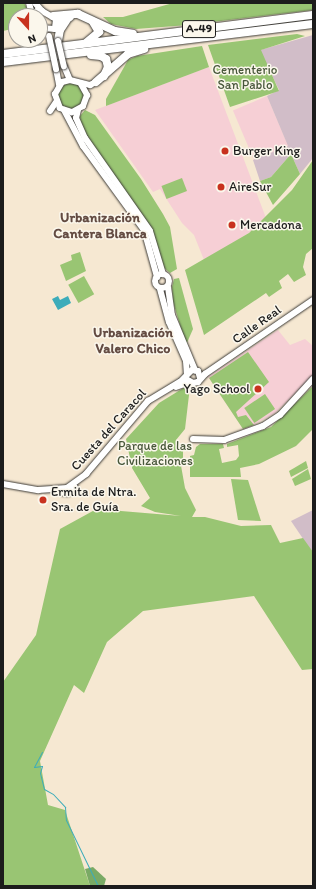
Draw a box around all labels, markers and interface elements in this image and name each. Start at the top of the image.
north arrow [8,8,48,48]
road number: A-49 [182,19,216,39]
text: N [26,31,38,46]
park label: Cementerio San Pablo [213,63,277,94]
place label: Burger King [233,143,300,159]
marker: Burger King [220,146,230,156]
place label: AireSur [229,179,271,195]
marker: AireSur [216,182,226,192]
district label: Urbanización Cantera Blanca [53,210,147,242]
place label: Mercadona [240,217,302,233]
marker: Mercadona [227,220,237,230]
street label: Calle Real [230,303,284,347]
district label: Urbanización Valero Chico [93,325,173,358]
place label: Yago School [184,381,250,397]
marker: Yago School [253,384,263,394]
street label: Cuesta del Caracol [68,386,150,474]
park label: Parque de las Civilizaciones [117,439,193,470]
place label: Ermita de Ntra. Sra. de Guía [51,485,136,516]
marker: Ermita de Ntra. Sra. de Guía [38,495,48,505]

